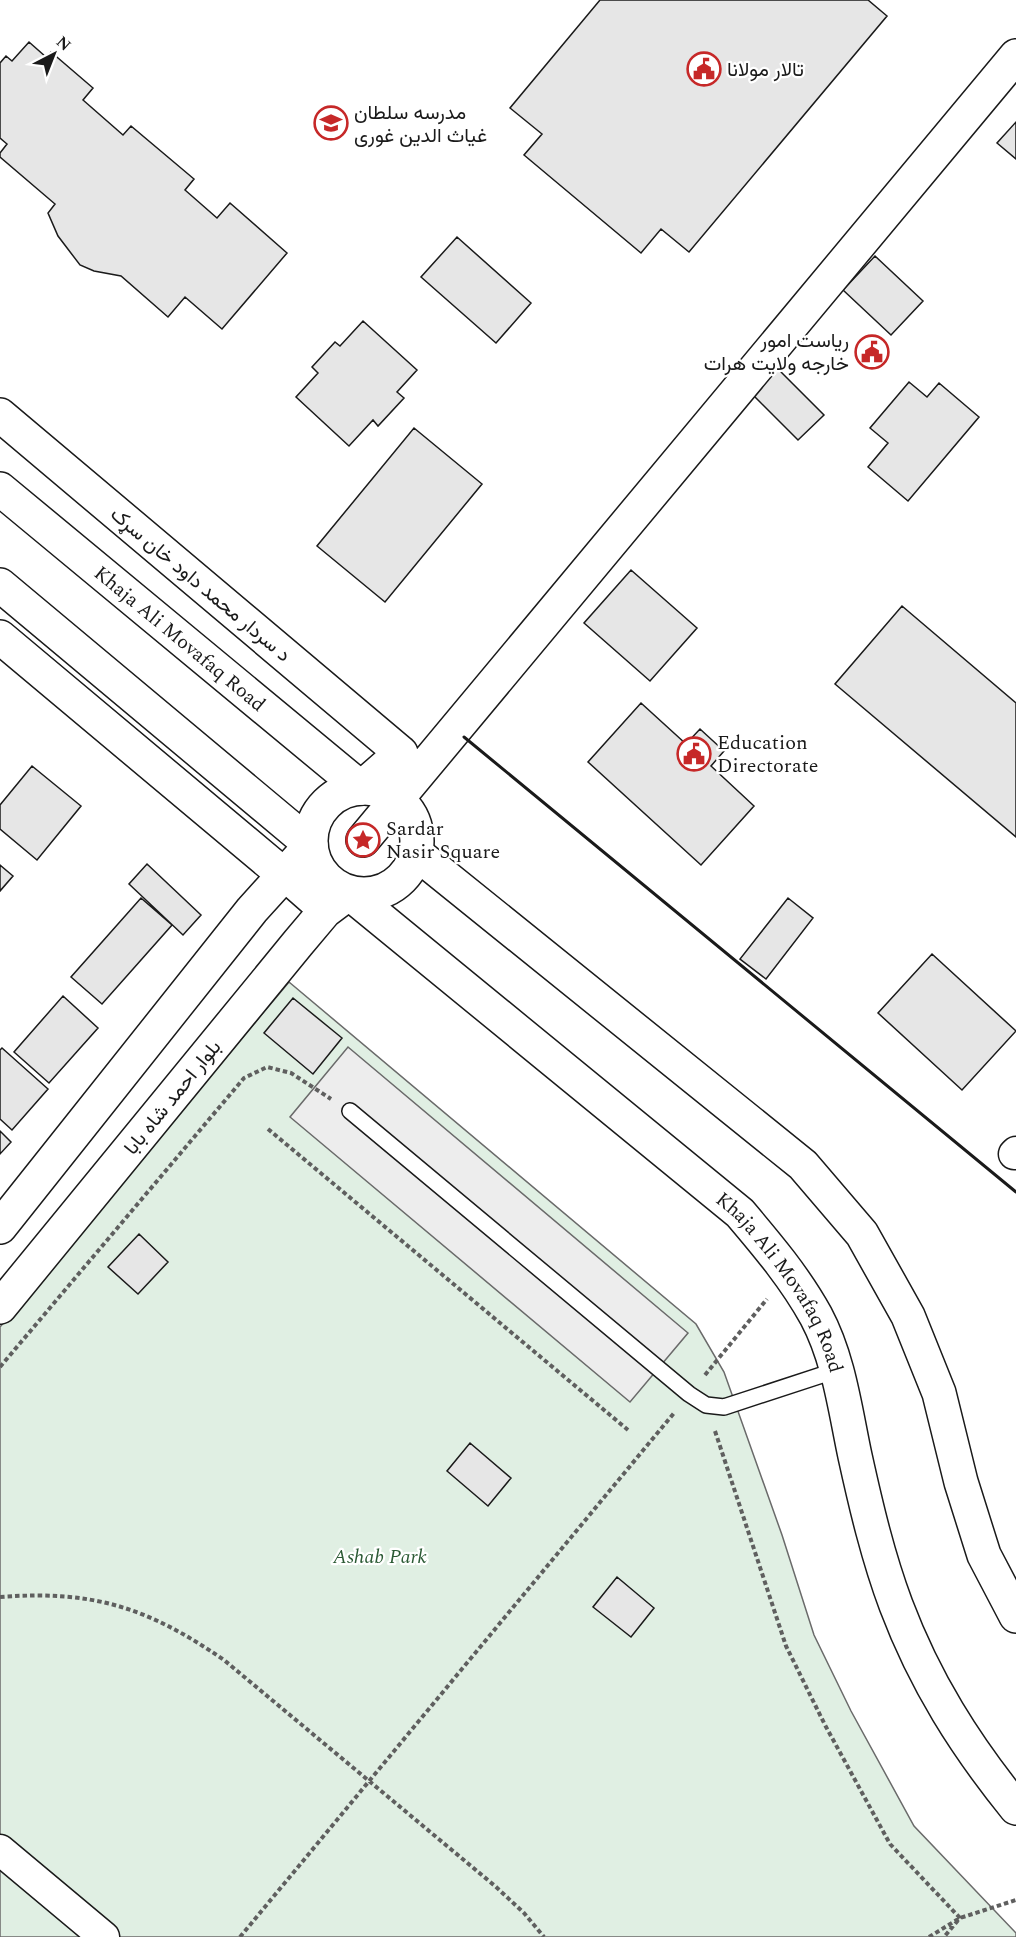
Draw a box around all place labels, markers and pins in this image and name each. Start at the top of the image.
public building icon: تالار مولانا [686,51,722,87]
place label: تالار مولانا [727,55,804,85]
place label: مدرسه سلطان غیاث الدین غوری [354,98,487,151]
school or university icon: مدرسه سلطان غیاث الدین غوری [313,105,349,141]
place label: ریاست امور خارجه ولایت هرات [704,326,849,379]
public building icon: ریاست امور خارجه ولایت هرات [854,334,890,370]
place label: Education Directorate [717,728,819,781]
public building icon: Education Directorate [676,736,712,772]
place label: Sardar Nasir Square [386,814,500,867]
place icon: Sardar Nasir Square [345,822,381,858]

